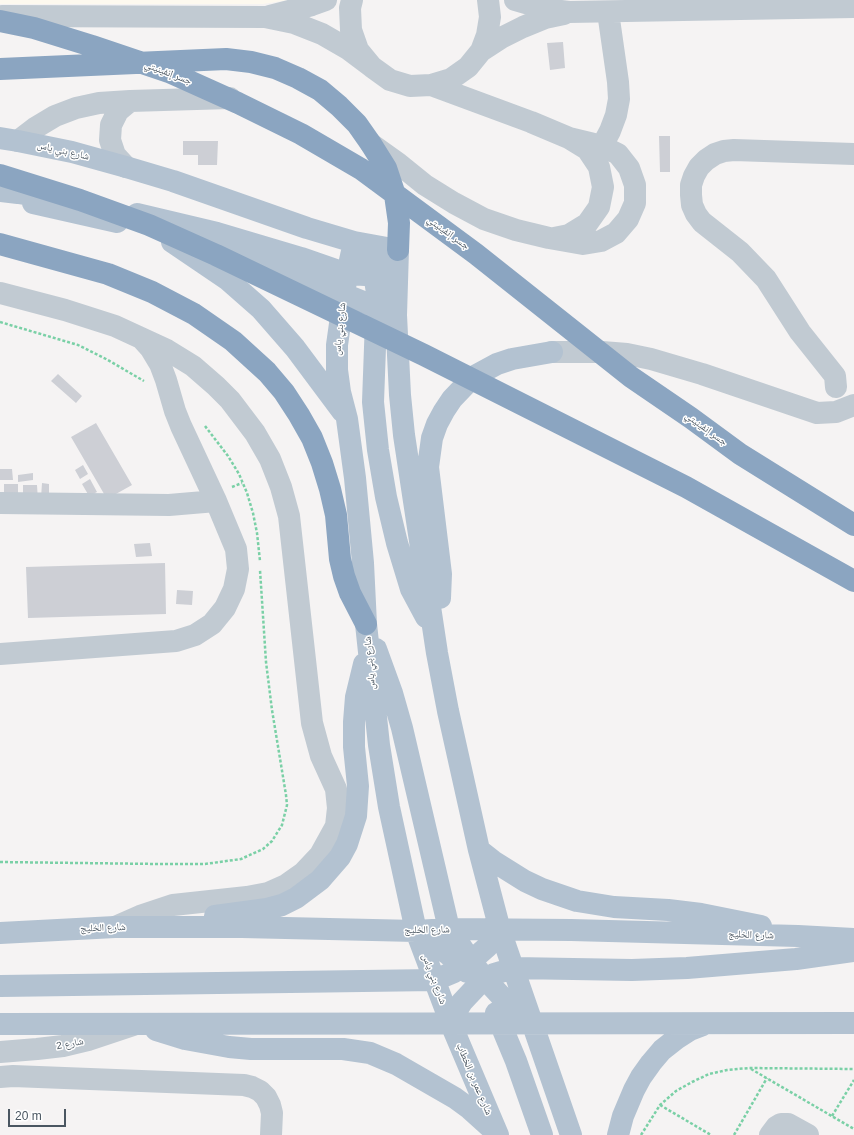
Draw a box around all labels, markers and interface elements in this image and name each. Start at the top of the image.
street label: جسر إنفينيتي [143,59,193,87]
street label: شارع بني ياس [36,139,90,163]
street label: جسر إنفينيتي [424,214,472,252]
street label: شارع بني ياس [331,302,349,356]
street label: جسر إنفينيتي [682,410,730,448]
street label: شارع بني ياس [362,636,378,690]
street label: شارع الخليج [80,921,126,935]
street label: شارع الخليج [404,924,450,936]
street label: شارع الخليج [728,928,774,942]
street label: شارع بني ياس [419,952,449,1006]
street label: شارع 2 [55,1036,85,1052]
street label: شارع عمر بن الخطاب [453,1041,495,1117]
scale bar [10,1101,68,1127]
text: 20 m [15,1109,42,1123]

